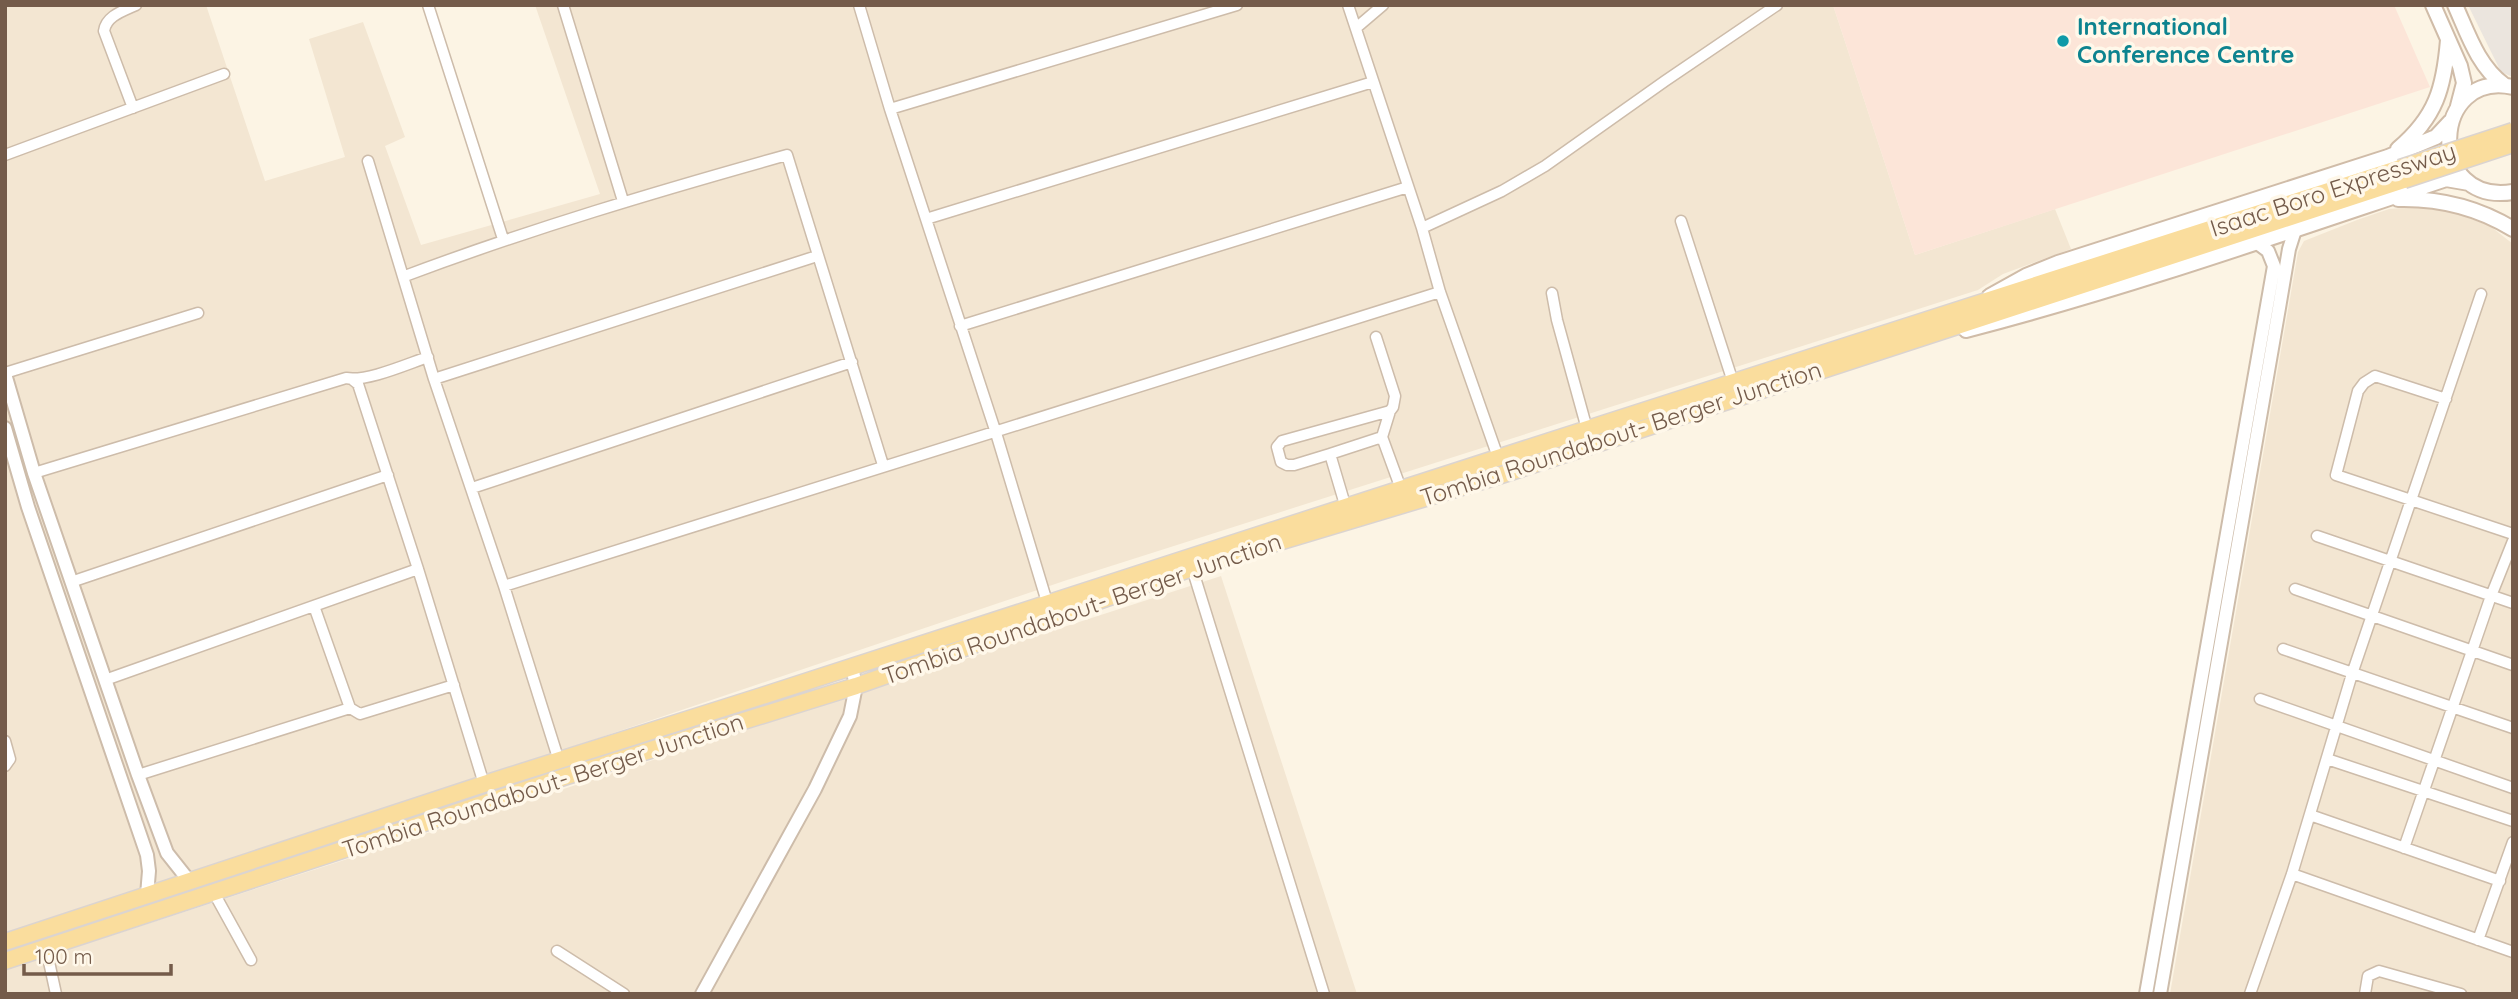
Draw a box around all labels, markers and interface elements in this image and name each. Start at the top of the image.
place label: International Conference Centre [2077,11,2294,69]
marker: International Conference Centre [2055,33,2071,49]
street label: Isaac Boro Expressway [2206,135,2459,243]
street label: Tombia Roundabout- Berger Junction [1416,354,1825,512]
street label: Tombia Roundabout- Berger Junction [878,526,1285,691]
street label: Tombia Roundabout- Berger Junction [338,706,747,864]
scale bar [24,932,172,976]
text: 100 m [35,943,93,969]

